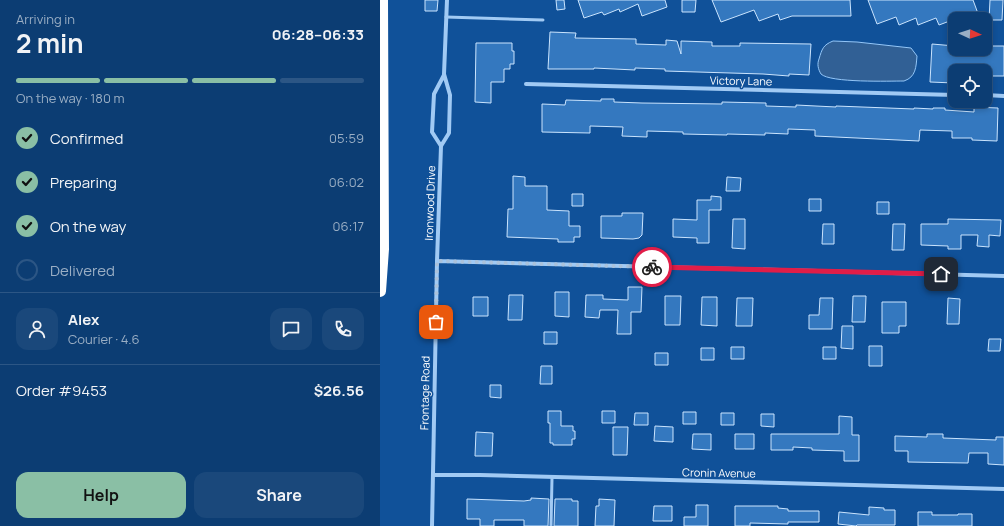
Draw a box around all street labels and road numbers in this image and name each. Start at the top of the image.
street label: Victory Lane [710,72,773,89]
street label: Ironwood Drive [421,165,438,241]
street label: Frontage Road [416,356,433,430]
street label: Cronin Avenue [682,464,757,481]

